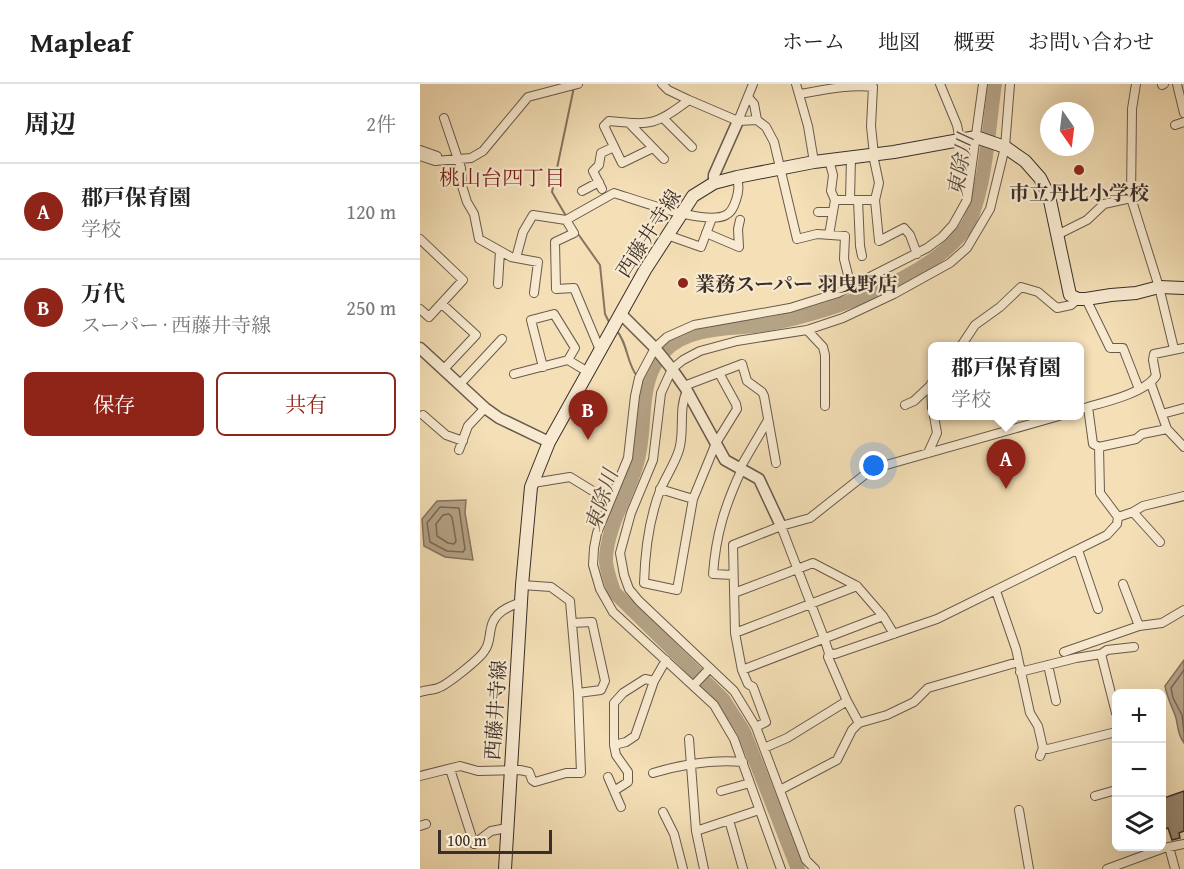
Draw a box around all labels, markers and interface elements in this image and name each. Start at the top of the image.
text: Mapleaf [30,21,131,62]
text: ホーム [782,26,845,57]
text: 地図 [878,26,920,57]
text: 概要 [953,26,995,57]
text: お問い合わせ [1028,26,1154,57]
north arrow [1040,102,1094,156]
text: 周辺 [24,104,76,143]
text: 2件 [366,109,396,138]
water label: 東除川 [939,129,981,199]
district label: 桃山台四丁目 [439,162,565,193]
marker: 市立丹比小学校 [1072,163,1086,177]
place label: 市立丹比小学校 [1009,178,1149,207]
text: 郡戸保育園 [81,181,191,213]
street label: 西藤井寺線 [609,183,687,283]
text: A [37,197,50,226]
text: 120 m [346,197,396,226]
text: 学校 [81,214,121,243]
place label: 業務スーパー 羽曳野店 [695,269,897,298]
marker: 業務スーパー 羽曳野店 [676,276,690,290]
text: 万代 [81,277,125,309]
text: B [37,293,50,322]
text: 250 m [346,293,396,322]
text: スーパー · 西藤井寺線 [81,310,271,339]
popup [928,342,1084,420]
text: 郡戸保育園 [951,351,1061,383]
button: 保存 [24,372,204,436]
button: 共有 [216,372,396,436]
text: 学校 [951,384,991,413]
pin: B [568,390,608,440]
pin: A [986,440,1026,489]
your location [859,451,888,480]
water label: 東除川 [577,463,626,535]
street label: 西藤井寺線 [477,659,513,761]
map controls [1112,689,1166,851]
button: + [1112,689,1166,743]
button: − [1112,743,1166,797]
button: layers [1112,797,1166,851]
scale bar [438,827,552,854]
text: 100 m [447,828,487,852]

